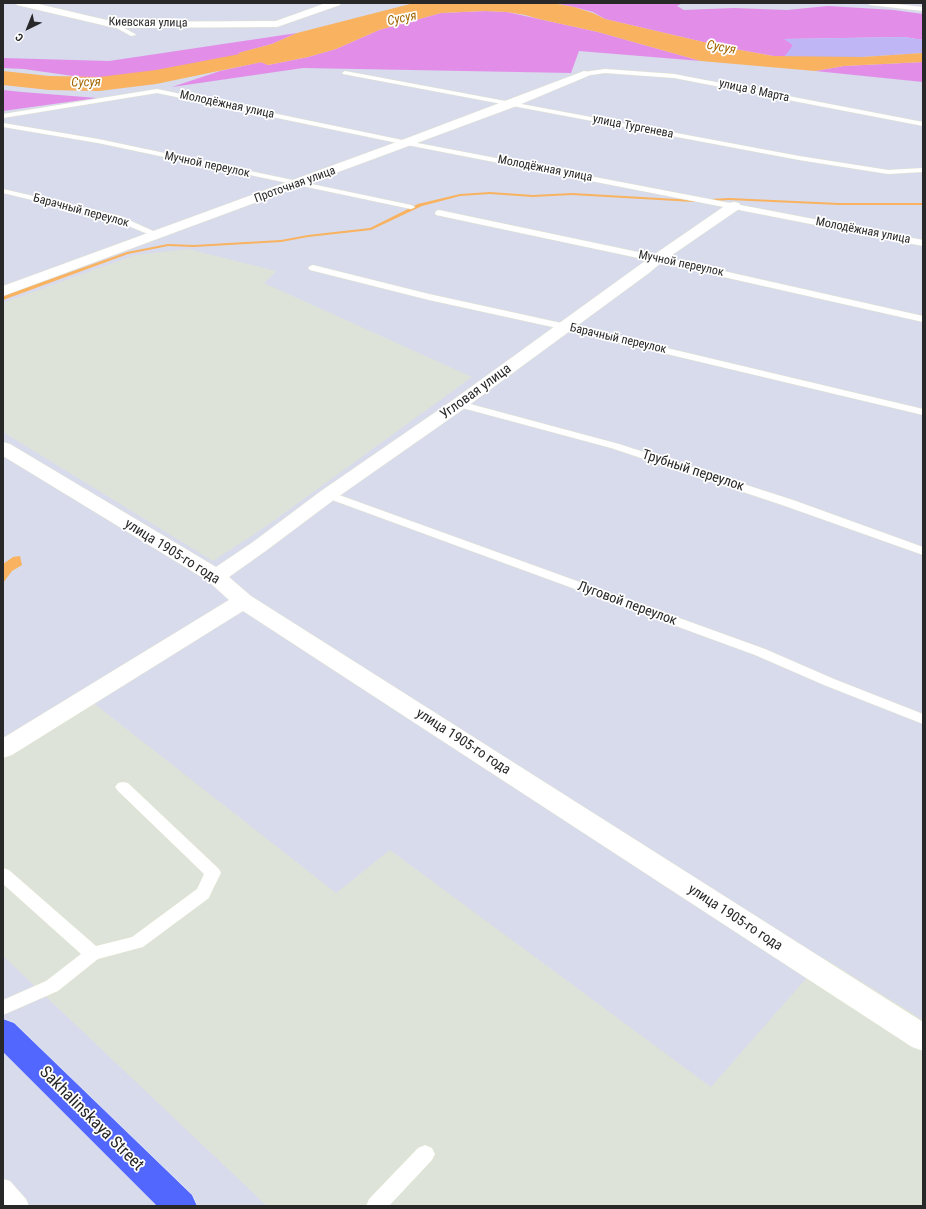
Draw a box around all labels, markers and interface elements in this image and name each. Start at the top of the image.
north arrow [8,8,48,48]
water label: Сусуя [386,8,418,30]
street label: Киевская улица [108,15,188,31]
text: С [13,30,26,44]
water label: Сусуя [705,38,737,58]
water label: Сусуя [71,75,101,91]
street label: улица 8 Марта [718,77,790,105]
street label: Молодёжная улица [178,88,276,122]
street label: улица Тургенева [591,112,675,142]
street label: Мучной переулок [163,149,251,181]
street label: Молодёжная улица [496,153,594,185]
street label: Проточная улица [252,164,338,206]
street label: Барачный переулок [31,191,131,231]
street label: Молодёжная улица [814,215,912,247]
street label: Мучной переулок [637,248,725,280]
street label: Барачный переулок [568,321,668,357]
street label: Угловая улица [437,361,515,423]
street label: Трубный переулок [640,447,746,495]
street label: улица 1905-го года [121,516,223,588]
street label: Луговой переулок [575,578,679,630]
street label: улица 1905-го года [413,705,513,779]
street label: улица 1905-го года [685,881,785,955]
street label: Sakhalinskaya Street [35,1063,147,1175]

